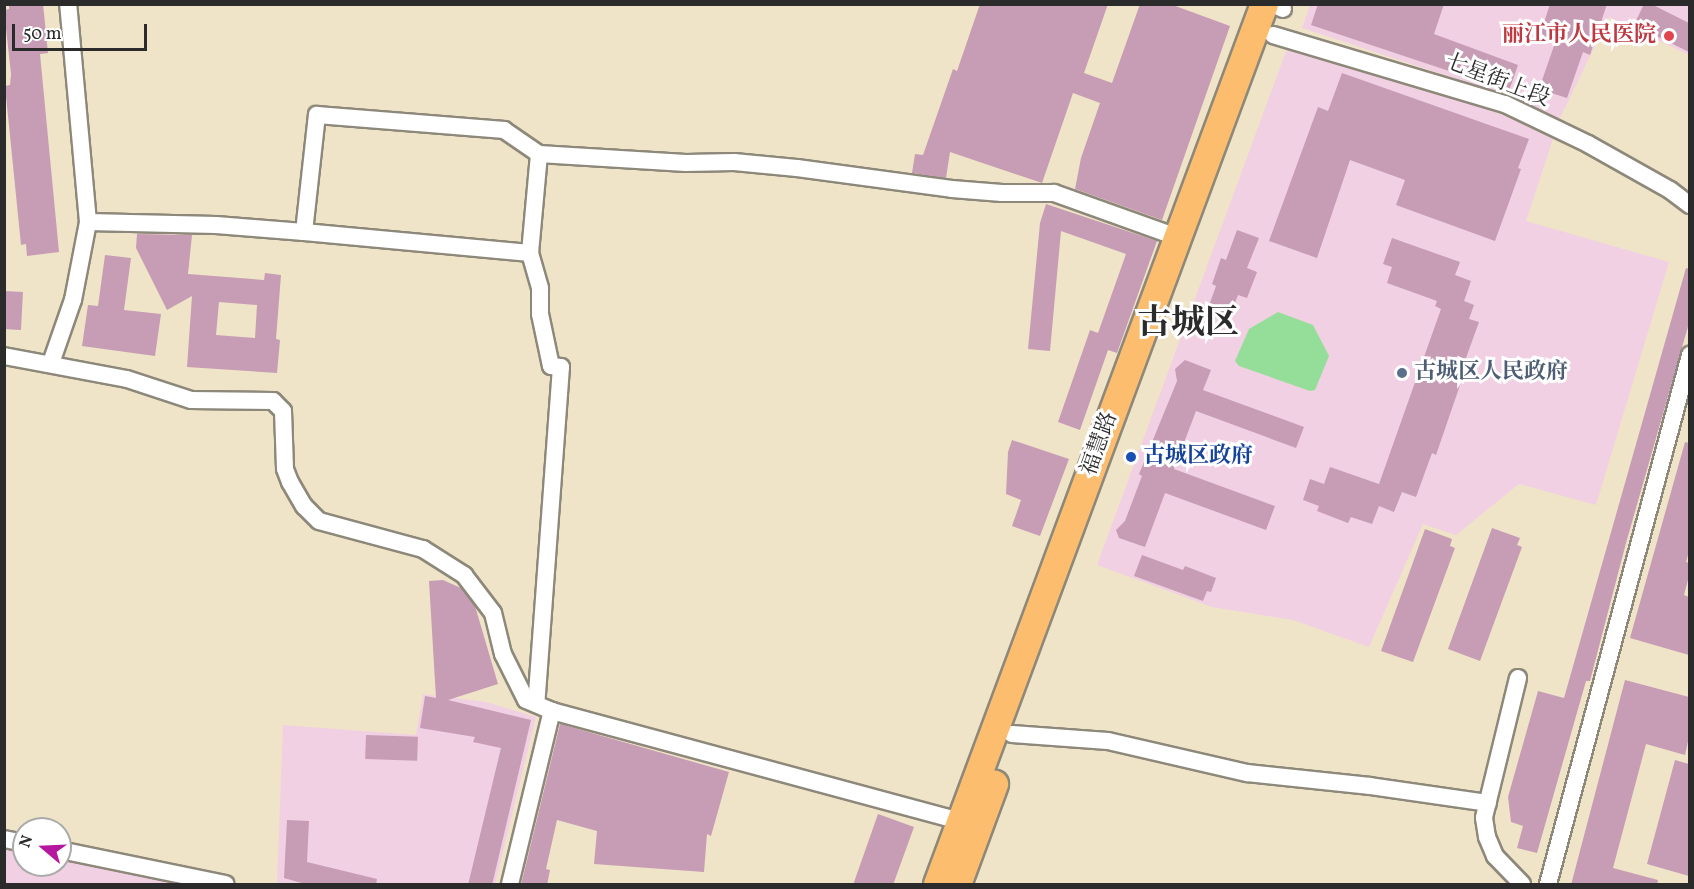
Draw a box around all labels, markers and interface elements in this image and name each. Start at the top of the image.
scale bar [15,12,150,50]
text: 50 m [23,22,62,47]
place label: 丽江市人民医院 [1502,23,1656,49]
marker: 丽江市人民医院 [1660,27,1678,45]
street label: 七星街上段 [1441,49,1553,113]
district label: 古城区 [1137,305,1239,345]
place label: 古城区人民政府 [1414,360,1568,386]
marker: 古城区人民政府 [1395,366,1409,380]
street label: 福慧路 [1076,408,1124,480]
place label: 古城区政府 [1143,444,1253,470]
marker: 古城区政府 [1124,450,1138,464]
north arrow [12,817,72,877]
text: N [15,833,39,851]

